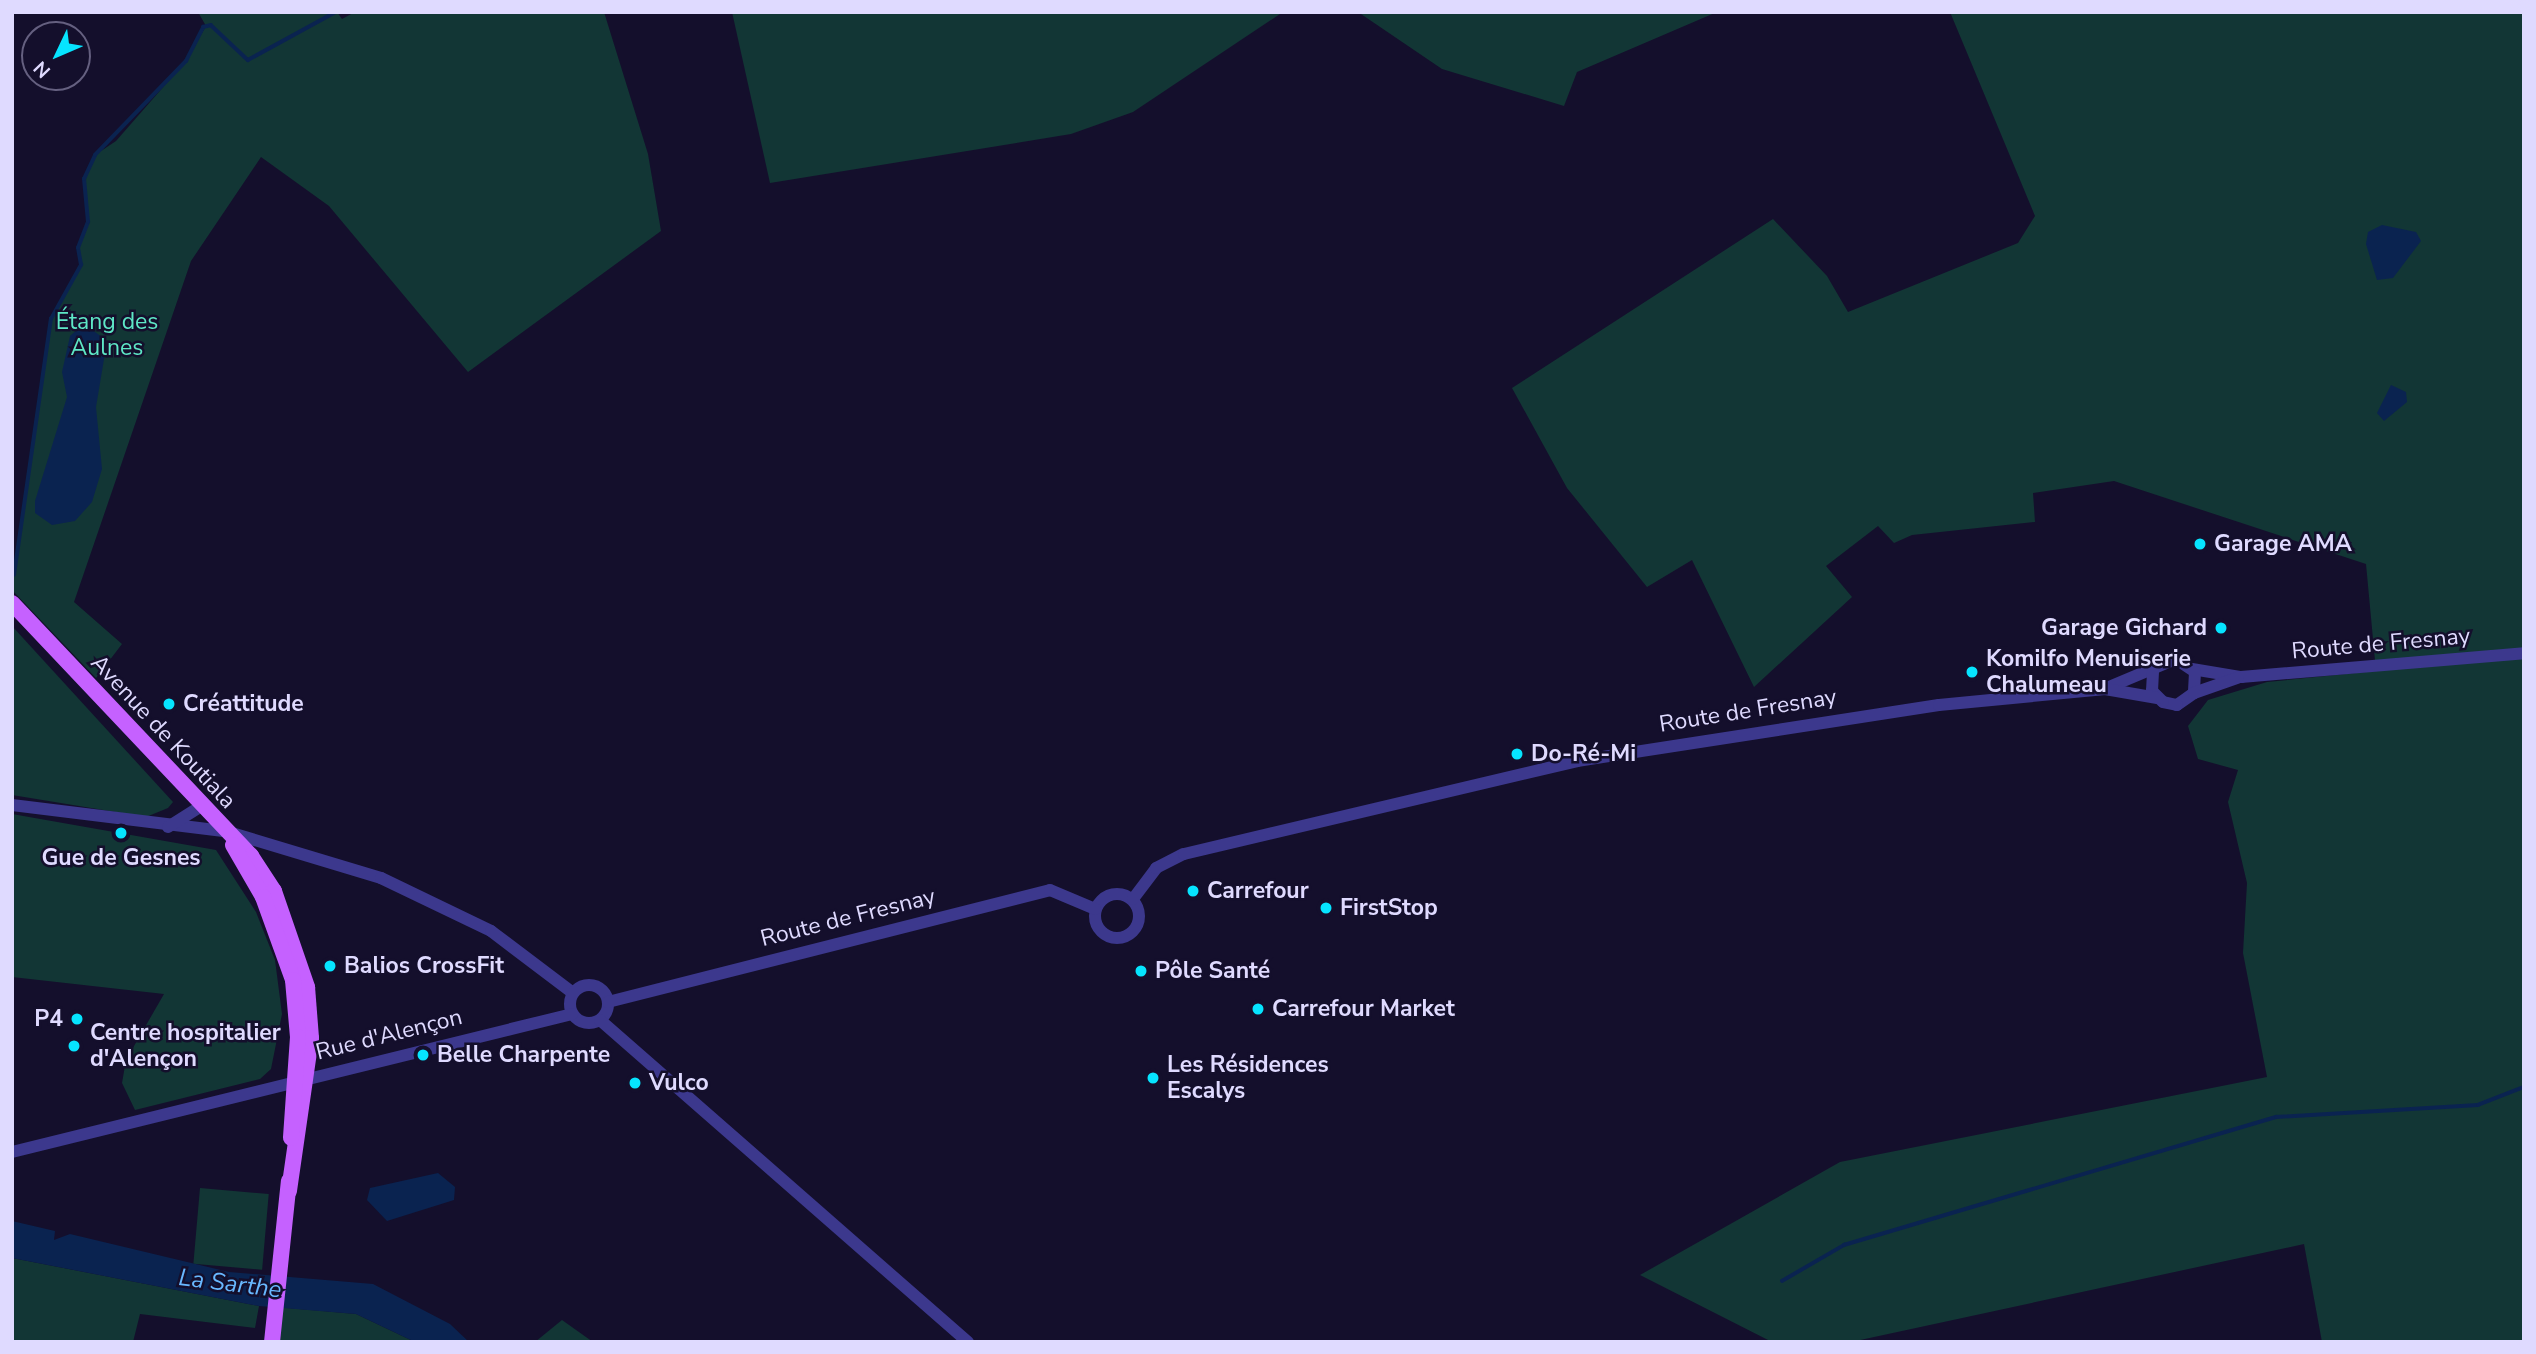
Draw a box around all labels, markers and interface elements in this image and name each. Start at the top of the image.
north arrow [21,21,91,91]
text: N [28,55,57,83]
park label: Étang des Aulnes [56,308,158,362]
place label: Garage AMA [2214,530,2352,558]
marker: Garage AMA [2192,536,2208,552]
place label: Garage Gichard [2041,614,2207,642]
marker: Garage Gichard [2213,620,2229,636]
street label: Route de Fresnay [2291,622,2471,666]
place label: Komilfo Menuiserie Chalumeau [1986,645,2191,699]
street label: Avenue de Koutiala [85,649,241,815]
marker: Komilfo Menuiserie Chalumeau [1964,664,1980,680]
street label: Route de Fresnay [1657,683,1839,739]
place label: Créattitude [183,690,304,718]
marker: Créattitude [161,696,177,712]
place label: Do-Ré-Mi [1531,740,1636,768]
marker: Do-Ré-Mi [1509,746,1525,762]
marker: Gue de Gesnes [113,825,129,841]
place label: Gue de Gesnes [41,844,201,872]
place label: Carrefour [1207,877,1309,905]
street label: Route de Fresnay [758,883,938,953]
marker: Carrefour [1185,883,1201,899]
place label: FirstStop [1340,894,1438,922]
marker: FirstStop [1318,900,1334,916]
place label: Balios CrossFit [344,952,504,980]
place label: Pôle Santé [1155,957,1270,985]
marker: Balios CrossFit [322,958,338,974]
marker: Pôle Santé [1133,963,1149,979]
place label: Carrefour Market [1272,995,1455,1023]
marker: Carrefour Market [1250,1001,1266,1017]
street label: Rue d'Alençon [313,1003,465,1067]
place label: P4 [34,1005,63,1033]
marker: P4 [69,1011,85,1027]
place label: Centre hospitalier d'Alençon [90,1019,281,1073]
marker: Centre hospitalier d'Alençon [64,1036,84,1056]
place label: Belle Charpente [437,1041,610,1069]
marker: Belle Charpente [415,1047,431,1063]
place label: Les Résidences Escalys [1167,1051,1329,1105]
place label: Vulco [649,1069,709,1097]
marker: Les Résidences Escalys [1145,1070,1161,1086]
marker: Vulco [627,1075,643,1091]
water label: La Sarthe [177,1263,283,1305]

